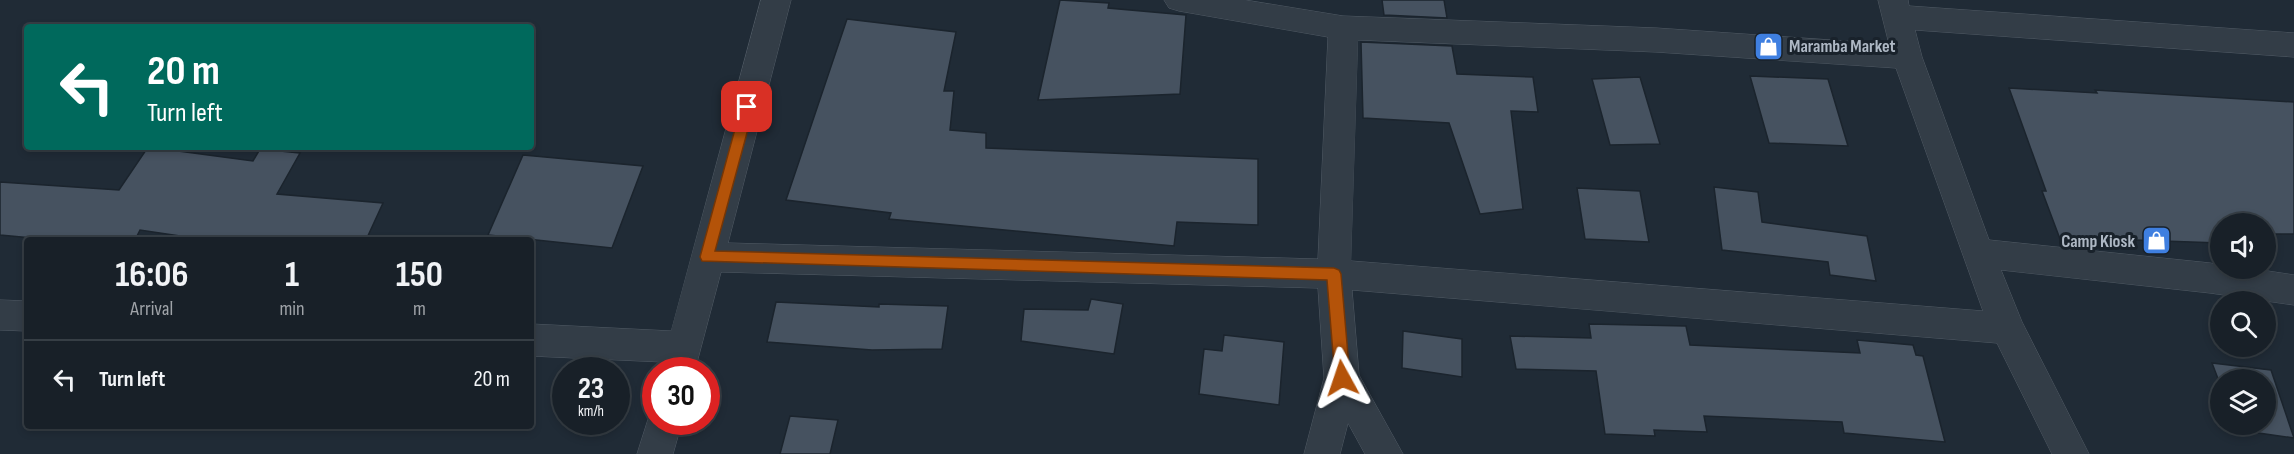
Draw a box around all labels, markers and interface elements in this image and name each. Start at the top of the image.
shop icon: Maramba Market [1752,30,1784,62]
place label: Maramba Market [1789,36,1896,57]
text: 20 m [147,46,220,97]
icon: left [48,48,126,126]
pin [721,81,772,132]
icon: arrive [730,90,763,123]
text: Turn left [147,97,223,129]
map controls [2210,213,2276,435]
button: sound [2210,213,2276,279]
shop icon: Camp Kiosk [2140,225,2172,257]
place label: Camp Kiosk [2061,231,2135,252]
text: 16:06 [115,254,188,297]
text: 1 [285,254,299,297]
text: 150 [396,254,443,297]
button: search [2210,291,2276,357]
text: Arrival [130,297,173,321]
text: min [279,297,305,321]
text: m [413,297,426,321]
position arrow [1310,346,1374,410]
speed limit sign: 30 [642,357,720,435]
icon: left [48,363,81,396]
text: Turn left [99,366,165,393]
text: 20 m [474,366,510,393]
button: layers [2210,369,2276,435]
text: 23 [578,371,604,407]
text: km/h [578,402,604,421]

